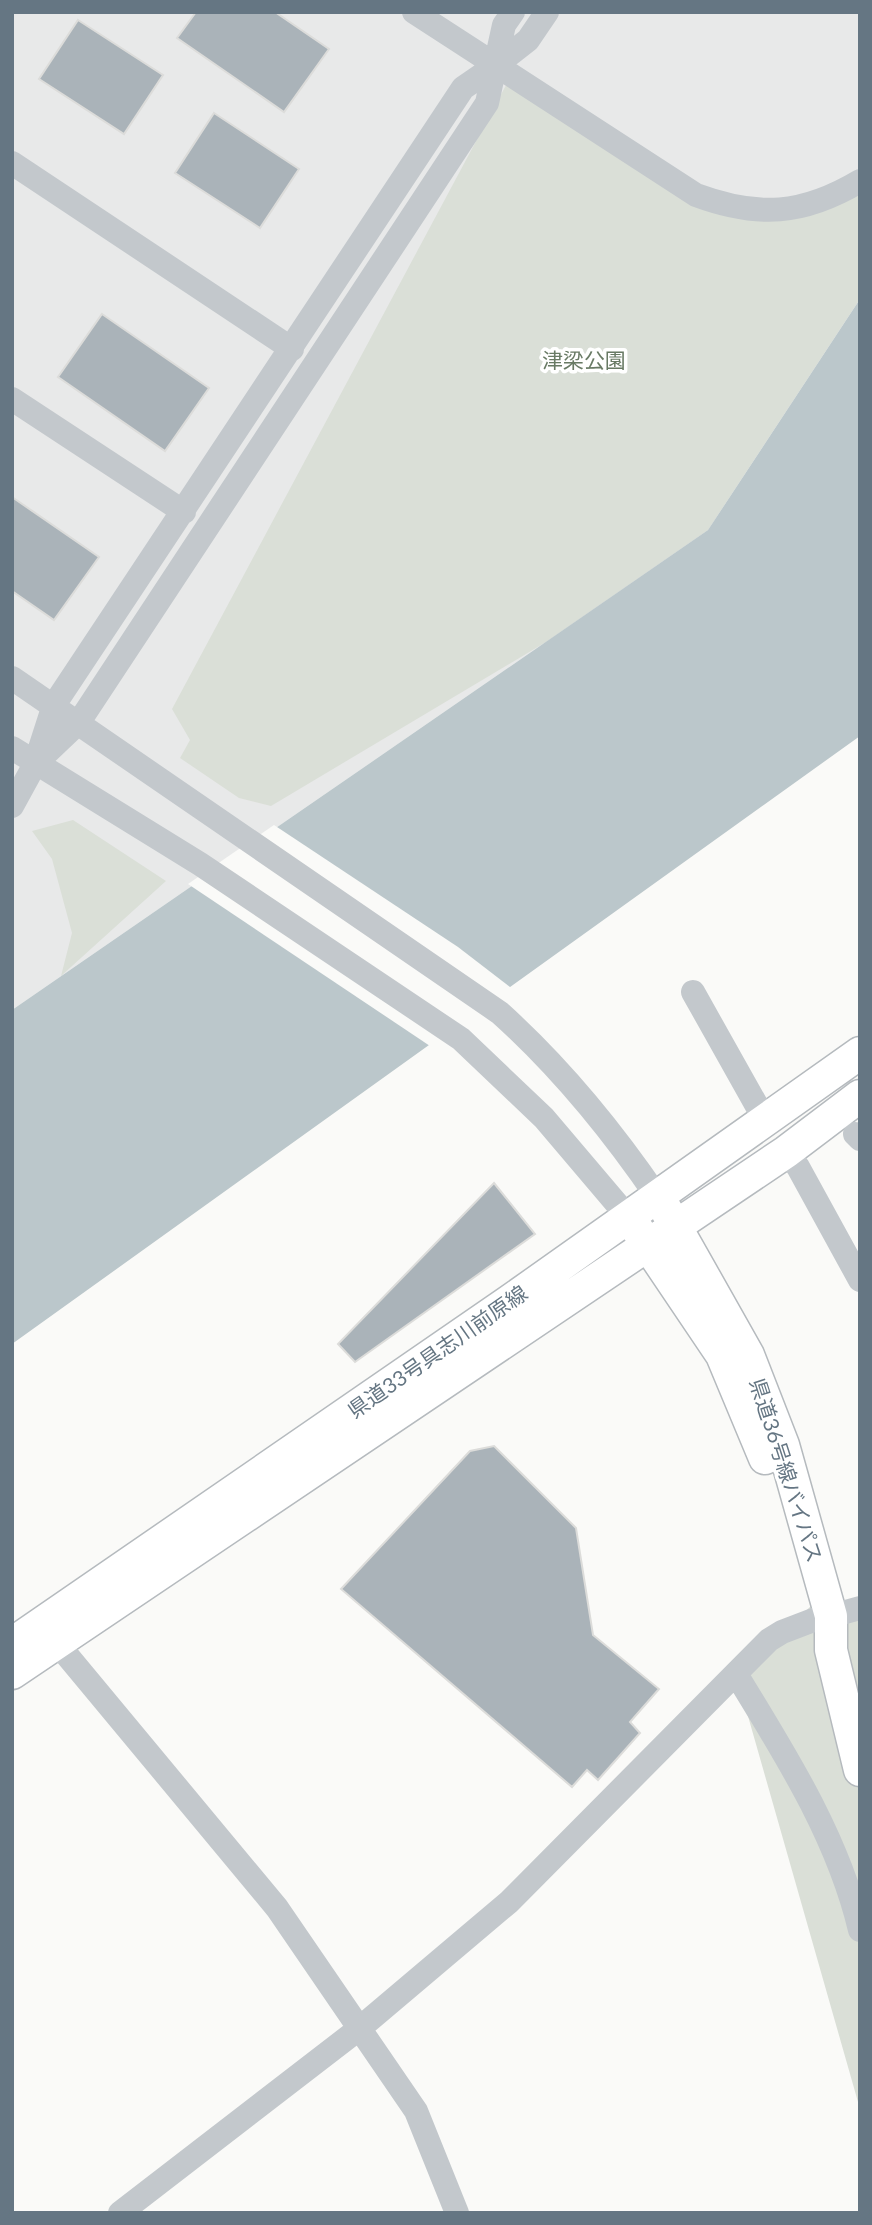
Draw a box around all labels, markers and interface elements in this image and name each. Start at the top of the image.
park label: 津梁公園 [542,347,626,372]
street label: 県道33号具志川前原線 [342,1280,532,1422]
street label: 県道36号線バイパス [745,1375,829,1565]

